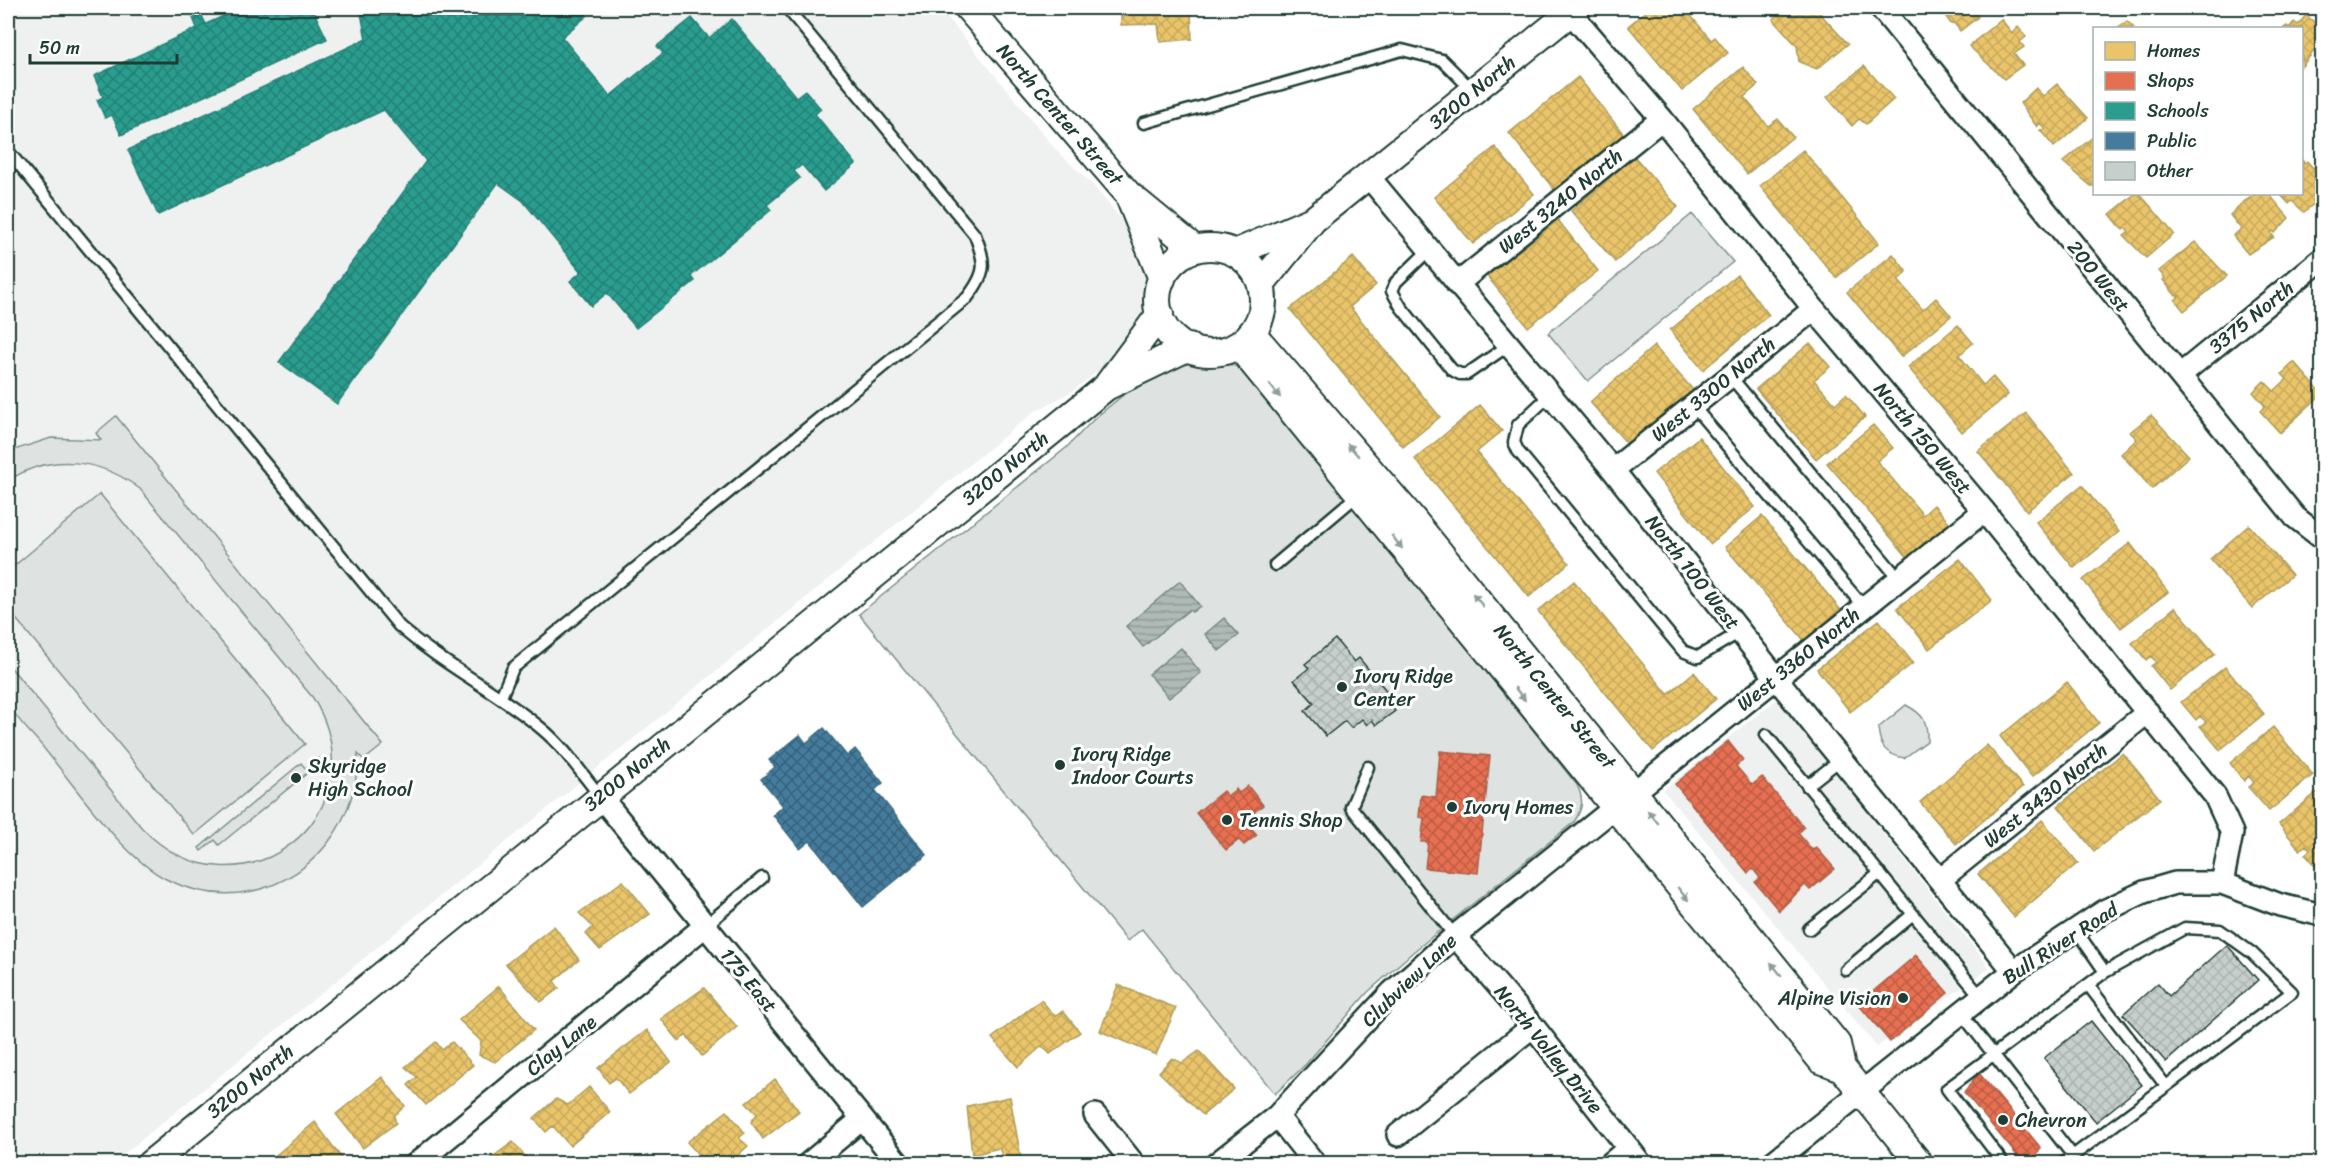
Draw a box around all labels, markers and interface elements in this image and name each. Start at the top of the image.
scale bar [30,27,177,65]
legend [2093,27,2303,195]
text: 50 m [39,32,80,64]
street label: North Center Street [987,35,1133,194]
text: Homes [2147,35,2201,67]
street label: 3200 North [1421,46,1524,139]
text: Shops [2147,65,2194,97]
text: Schools [2147,95,2209,127]
text: Public [2147,125,2197,157]
street label: West 3240 North [1490,140,1631,263]
text: Other [2147,155,2194,187]
street label: 200 West [2058,232,2139,321]
street label: 3375 North [2201,272,2302,363]
street label: West 3300 North [1643,328,1784,451]
street label: North 150 West [1865,374,1981,503]
one-way arrow [1268,383,1281,399]
street label: 3200 North [954,422,1057,515]
one-way arrow [1347,443,1360,458]
street label: North 100 West [1636,507,1749,638]
one-way arrow [1391,535,1403,550]
one-way arrow [1471,592,1484,608]
street label: West 3360 North [1728,598,1868,721]
street label: North Center Street [1484,615,1625,778]
place label: Ivory Ridge Center [1353,659,1453,717]
marker: Ivory Ridge Center [1335,680,1349,694]
one-way arrow [1514,686,1527,702]
street label: 3200 North [576,728,679,821]
street label: West 3430 North [1975,734,2116,857]
place label: Ivory Ridge Indoor Courts [1071,737,1194,795]
place label: Skyridge High School [308,749,414,807]
marker: Ivory Ridge Indoor Courts [1053,758,1067,772]
marker: Skyridge High School [289,771,303,785]
place label: Ivory Homes [1463,790,1574,825]
marker: Ivory Homes [1445,800,1459,814]
place label: Tennis Shop [1239,803,1343,838]
one-way arrow [1647,809,1660,825]
marker: Tennis Shop [1220,813,1234,827]
one-way arrow [1677,886,1690,902]
street label: Bull River Road [1995,892,2127,994]
street label: Clubview Lane [1353,925,1466,1036]
street label: 175 East [711,940,786,1021]
one-way arrow [1770,961,1783,976]
street label: North Volley Drive [1485,977,1612,1122]
place label: Alpine Vision [1777,981,1891,1016]
marker: Alpine Vision [1896,991,1910,1005]
street label: Clay Lane [518,1005,605,1085]
street label: 3200 North [199,1035,302,1128]
place label: Chevron [2015,1103,2087,1138]
marker: Chevron [1996,1113,2010,1127]

